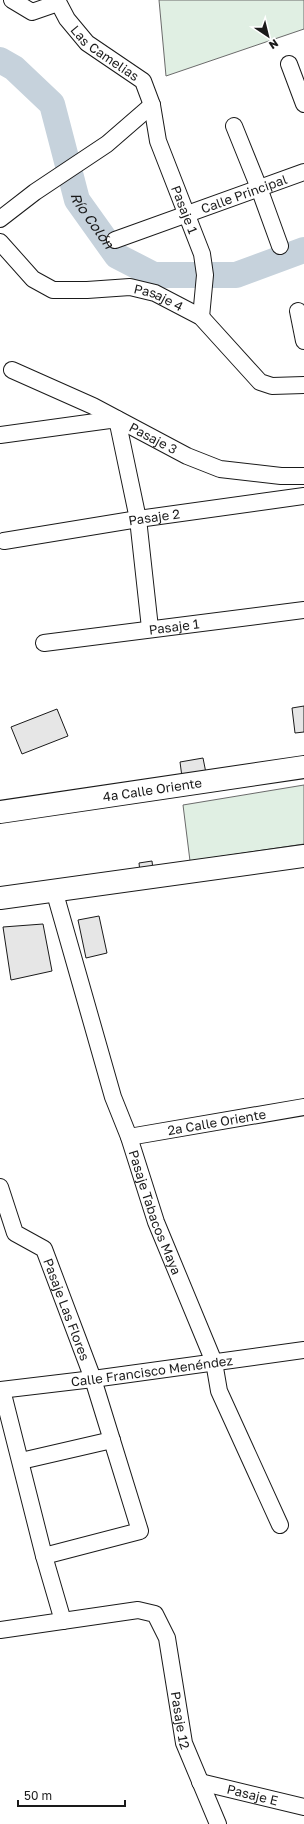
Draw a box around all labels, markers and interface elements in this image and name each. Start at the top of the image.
north arrow [248,16,288,56]
street label: Las Camelias [68,22,142,84]
text: N [267,37,281,52]
street label: Calle Principal [199,171,289,216]
street label: Pasaje 1 [168,183,201,236]
water label: Río Colón [68,191,119,253]
street label: Pasaje 4 [132,280,186,314]
street label: Pasaje 3 [127,419,180,457]
street label: Pasaje 2 [127,505,181,528]
street label: Pasaje 1 [148,615,200,638]
street label: 4a Calle Oriente [102,774,203,805]
street label: 2a Calle Oriente [166,1106,267,1138]
street label: Pasaje Tabacos Maya [126,1148,185,1277]
street label: Pasaje Las Flores [40,1256,93,1363]
street label: Calle Francisco Menéndez [70,1352,234,1390]
street label: Pasaje 12 [168,1690,194,1752]
street label: Pasaje E [225,1781,280,1809]
scale bar [18,1782,125,1808]
text: 50 m [24,1788,52,1803]

